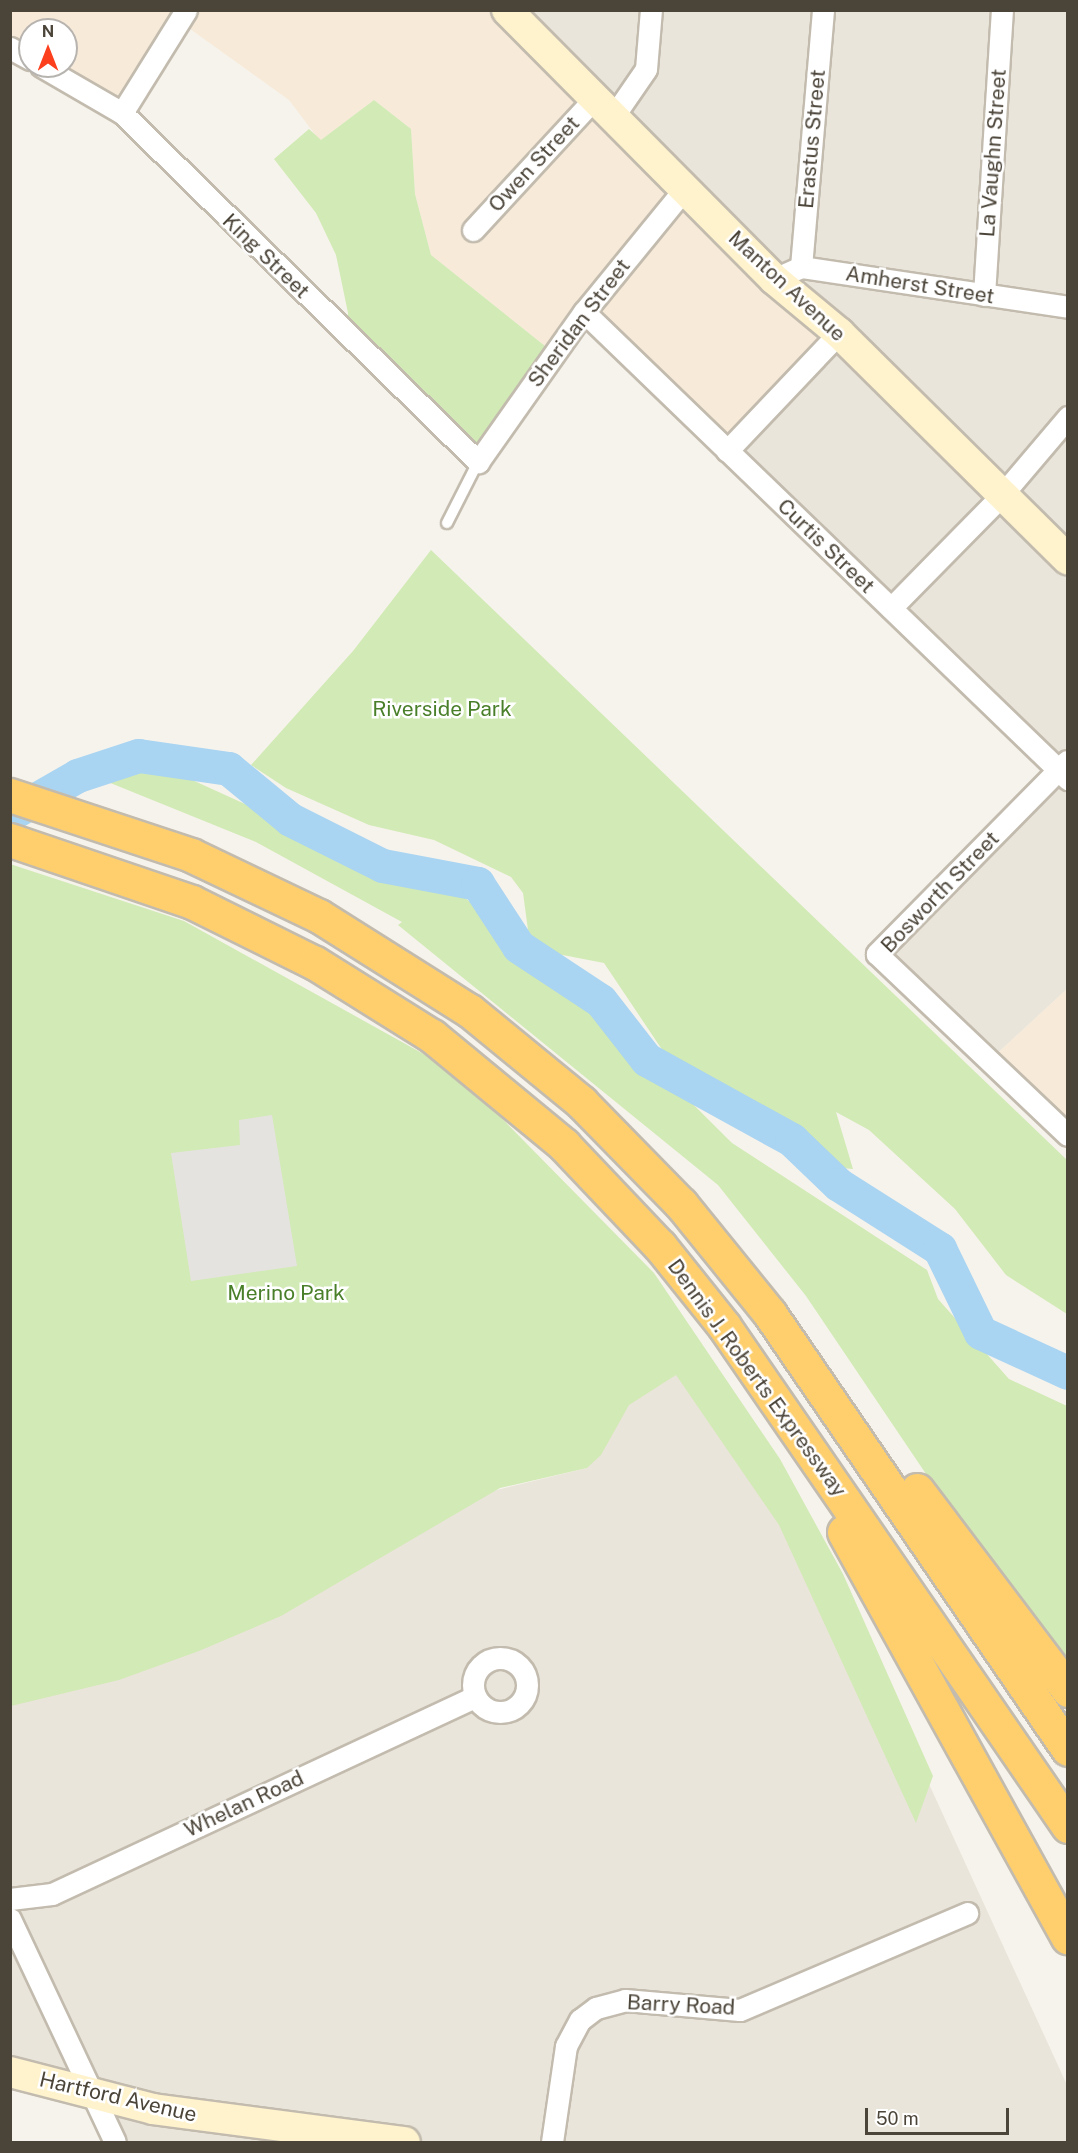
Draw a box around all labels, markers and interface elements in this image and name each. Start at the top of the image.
north arrow [18,18,78,78]
text: N [42,22,54,41]
street label: Erastus Street [793,68,831,210]
street label: La Vaughn Street [975,68,1011,238]
street label: Owen Street [483,111,585,217]
street label: King Street [217,208,315,304]
street label: Manton Avenue [723,225,851,347]
street label: Sheridan Street [523,254,635,392]
street label: Amherst Street [844,261,996,309]
street label: Curtis Street [772,493,880,599]
park label: Riverside Park [372,696,512,722]
street label: Bosworth Street [876,826,1004,958]
street label: Dennis J. Roberts Expressway [662,1254,852,1502]
park label: Merino Park [227,1280,345,1306]
street label: Whelan Road [180,1765,308,1843]
street label: Barry Road [626,1990,736,2020]
street label: Hartford Avenue [37,2067,199,2127]
scale bar [868,2096,1012,2134]
text: 50 m [876,2108,919,2129]

